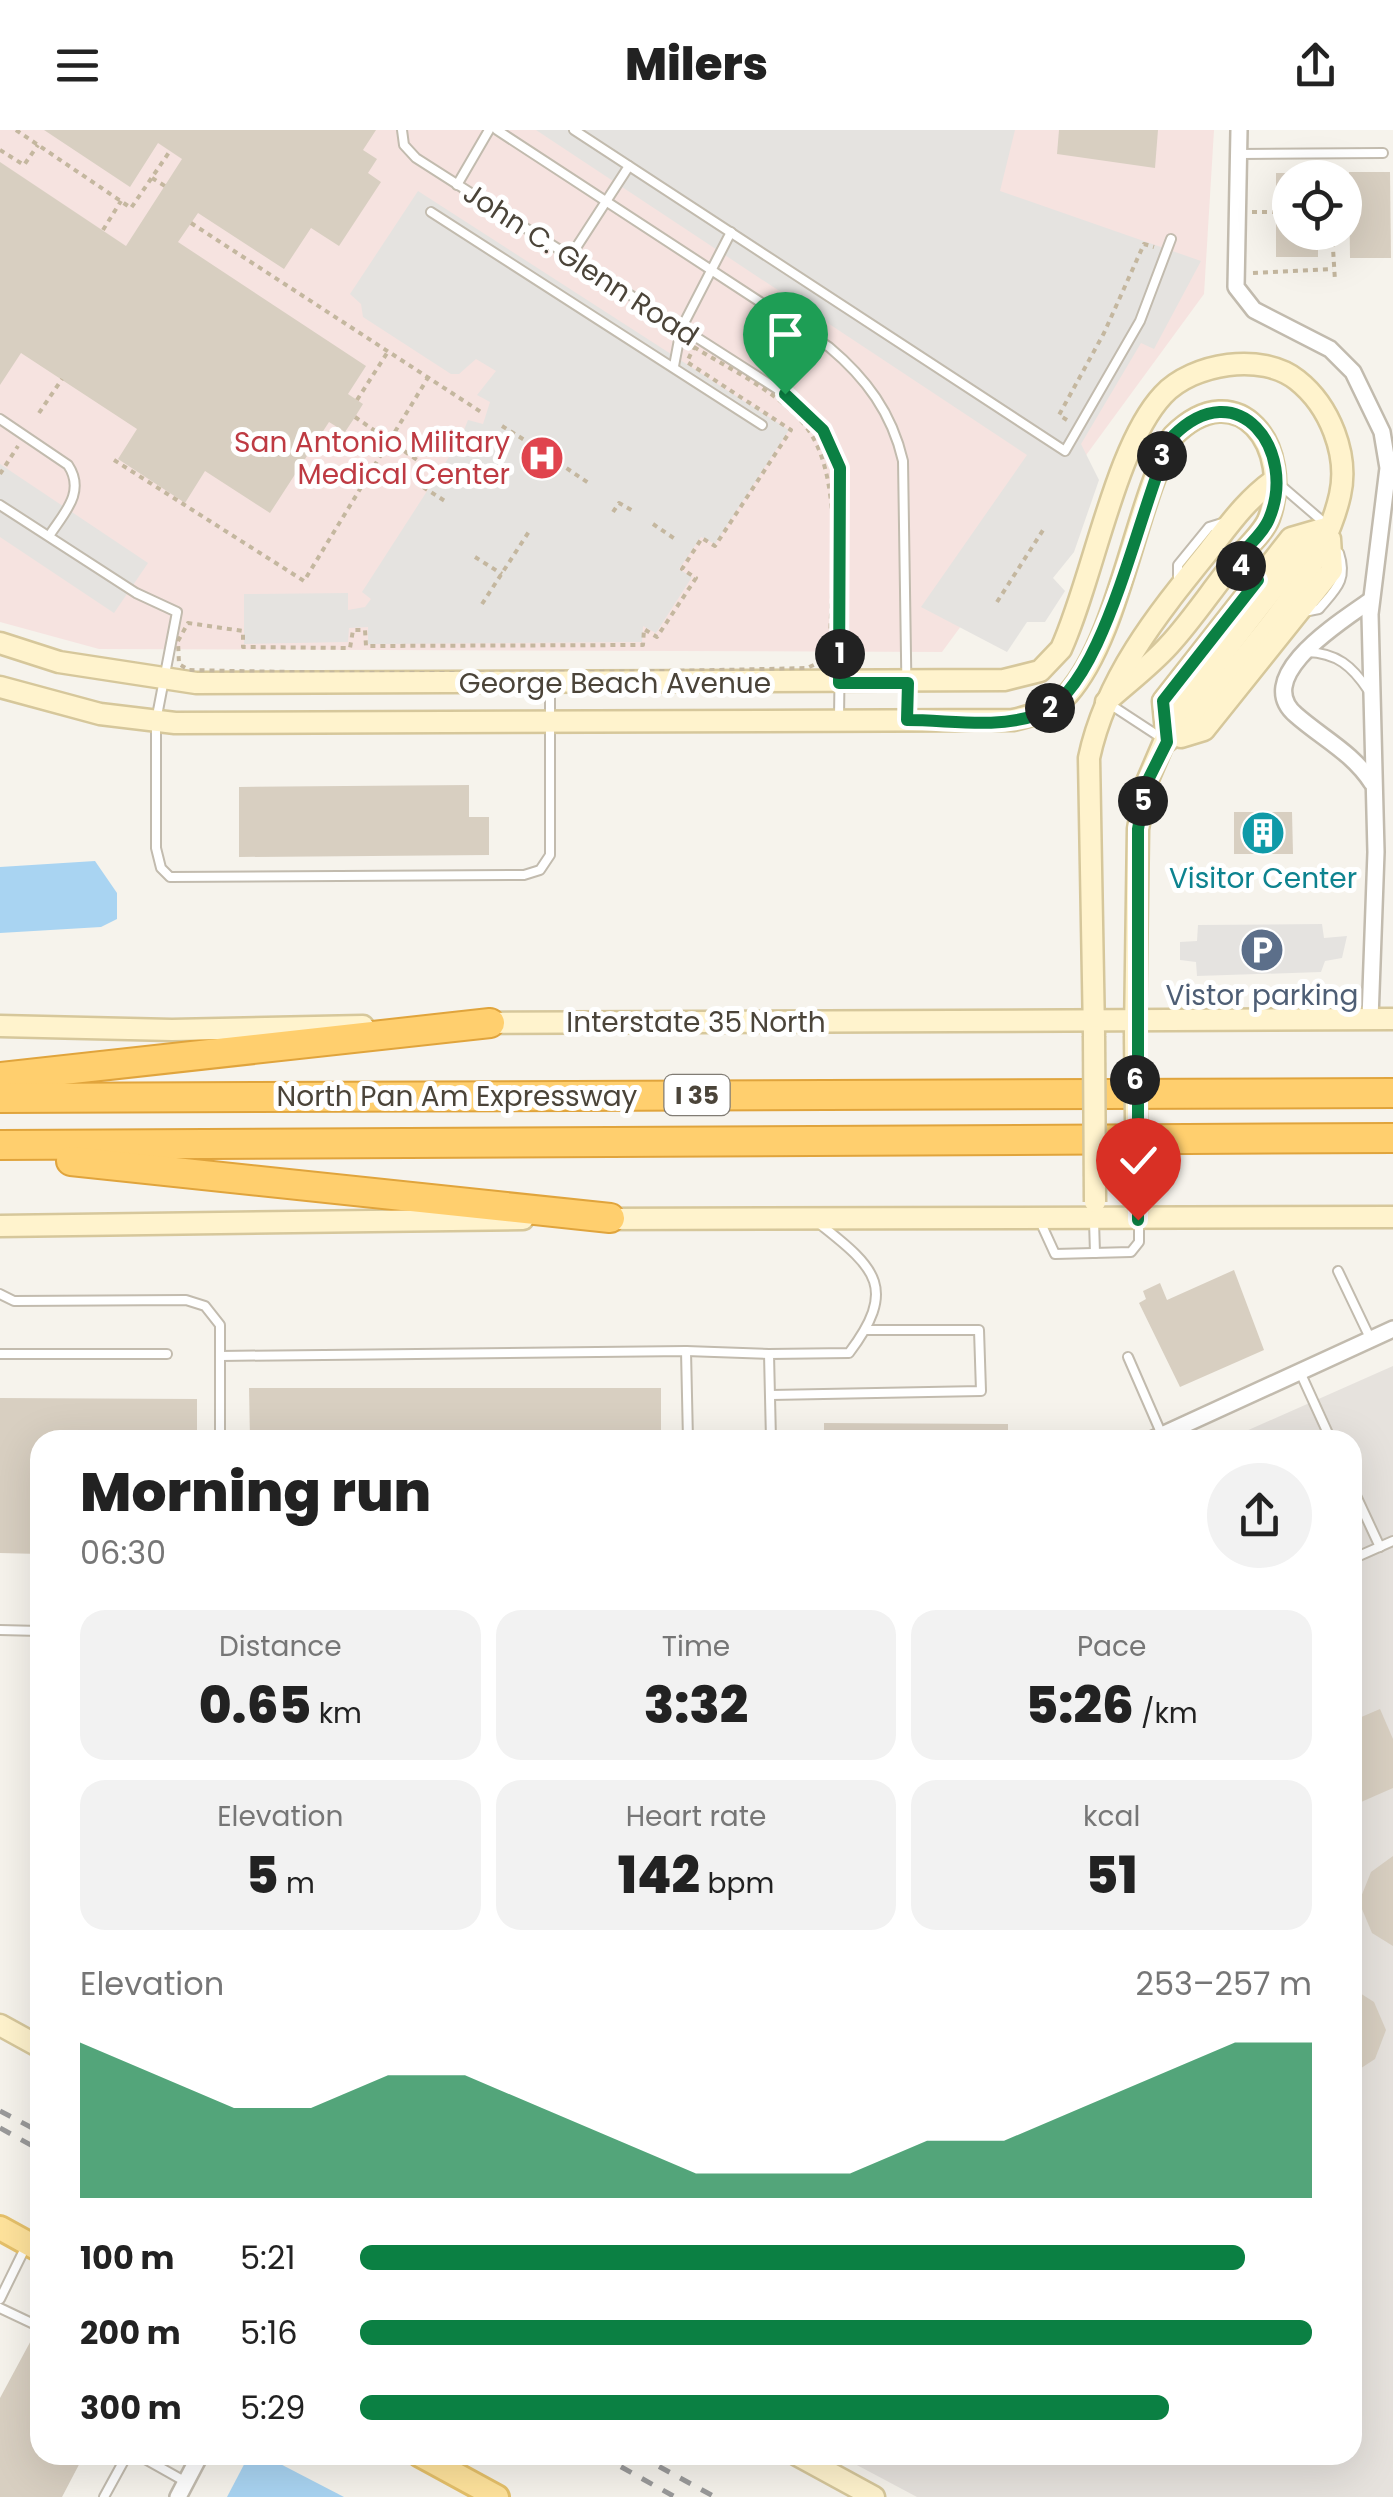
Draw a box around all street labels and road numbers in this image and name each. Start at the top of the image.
street label: John C. Glenn Road [456,174,706,355]
street label: George Beach Avenue [459,664,771,703]
street label: Interstate 35 North [566,1003,826,1042]
road number: I 35 [664,1075,730,1115]
street label: North Pan Am Expressway [277,1077,638,1116]

